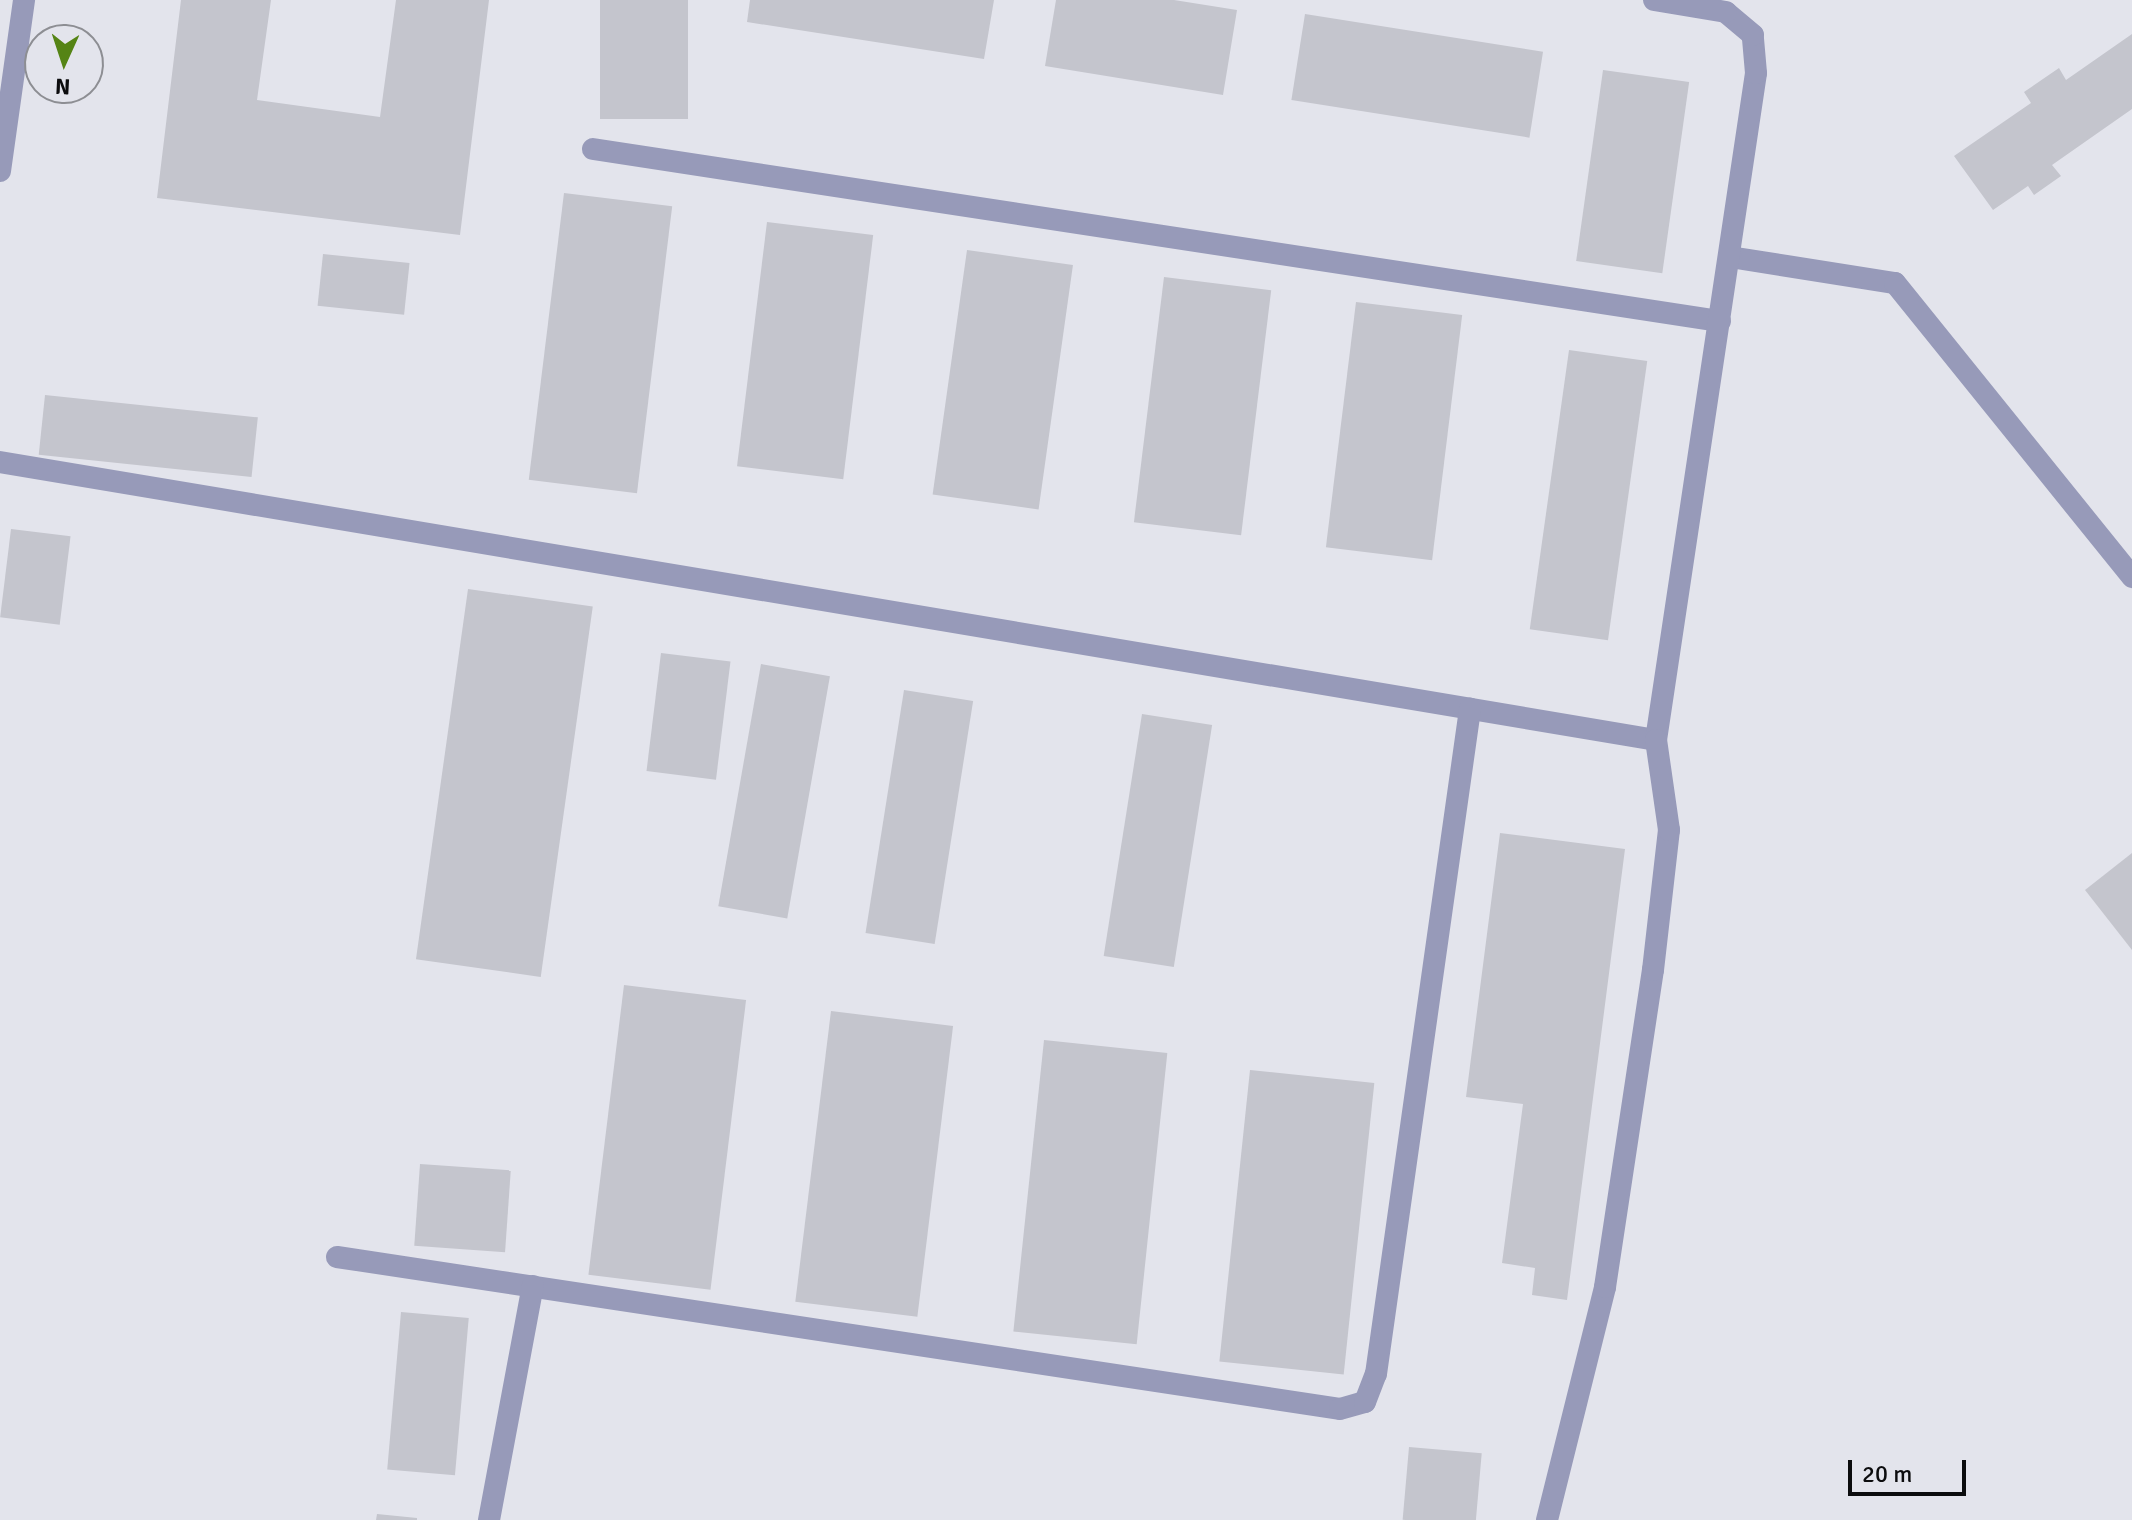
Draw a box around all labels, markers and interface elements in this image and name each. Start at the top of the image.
north arrow [24,24,104,104]
text: N [54,73,71,100]
scale bar [1852,1444,1970,1494]
text: 20 m [1862,1459,1912,1489]

